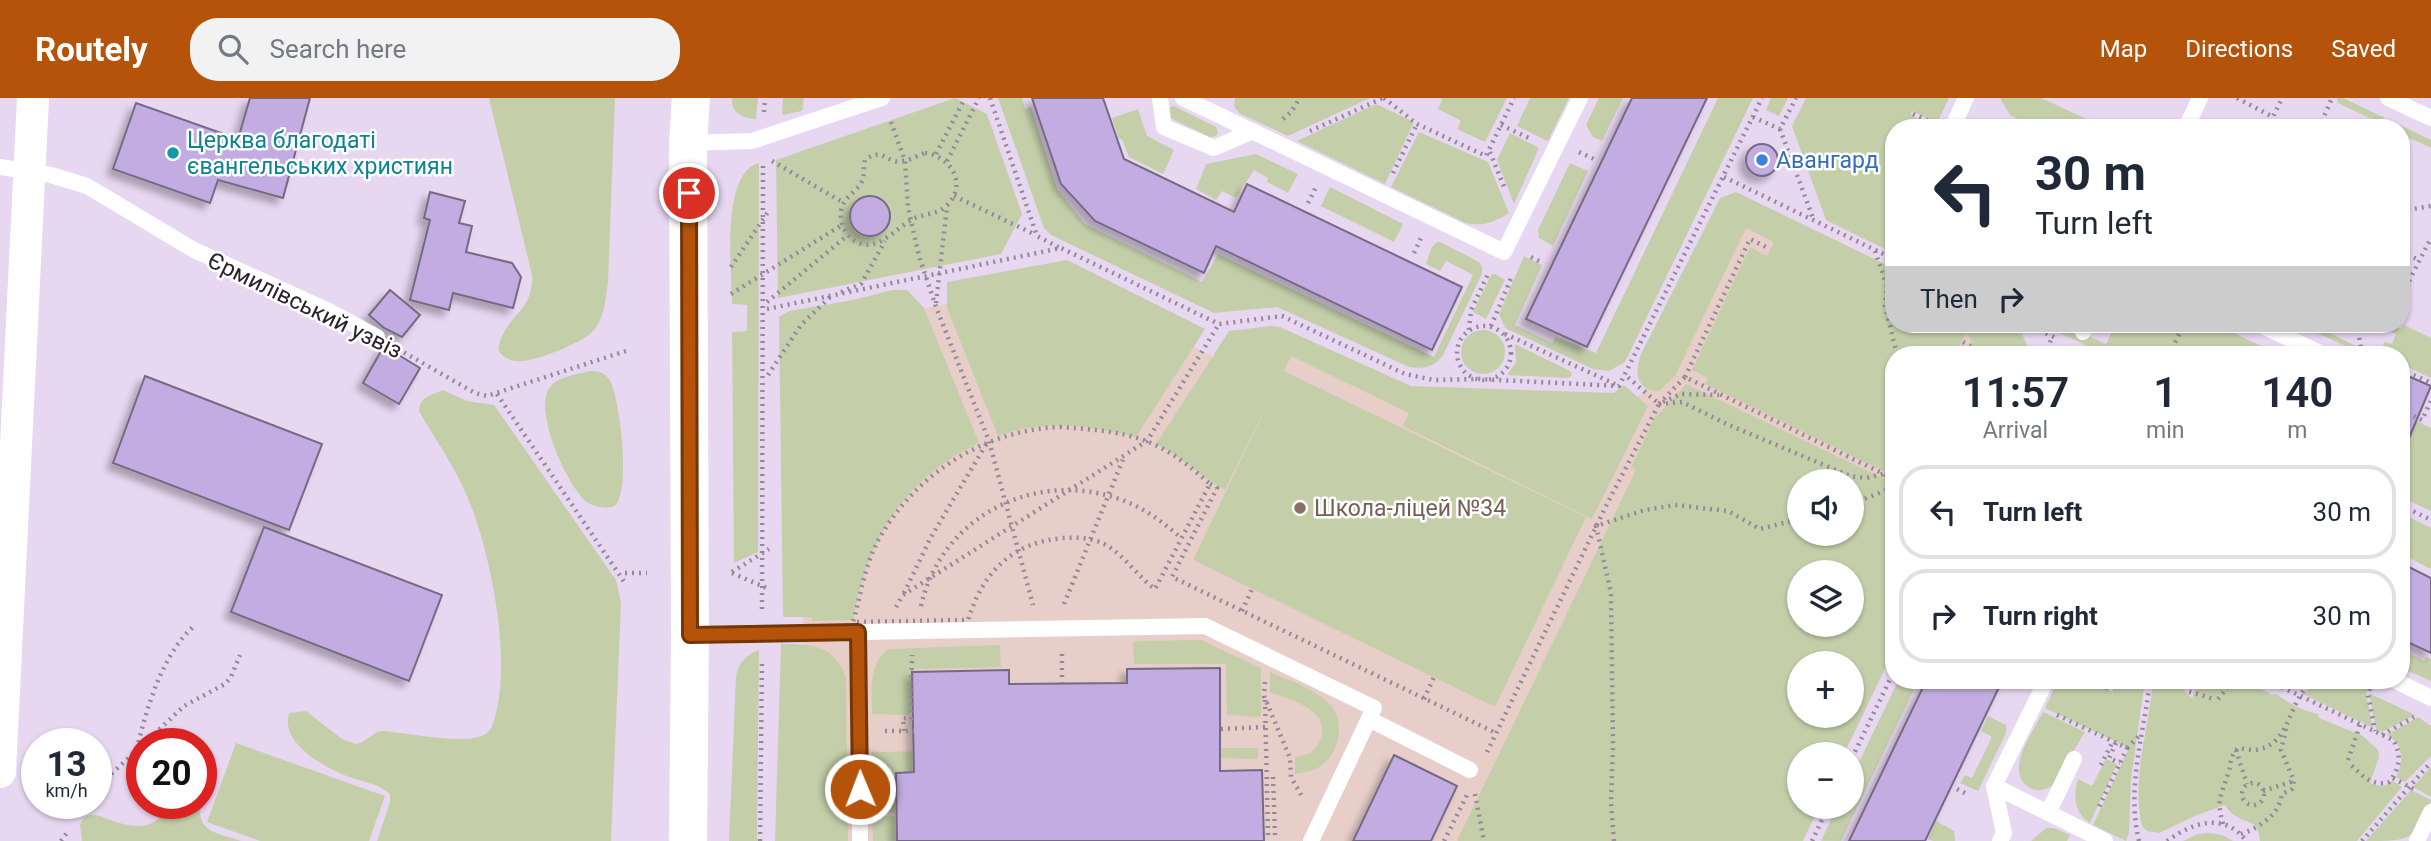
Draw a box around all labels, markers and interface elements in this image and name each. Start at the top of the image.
search box [190,18,680,81]
text: Routely [35,30,148,69]
icon: search [214,30,252,68]
text: Search here [270,34,406,64]
text: Map [2100,35,2147,63]
text: Directions [2185,35,2293,63]
text: Saved [2331,35,2396,63]
place label: Церква благодаті євангельських християн [187,127,453,180]
marker: Церква благодаті євангельських християн [165,145,181,161]
text: 30 m [2035,145,2146,202]
place label: Авангард [1776,147,1879,174]
icon: left [1920,147,2011,238]
marker: Авангард [1754,152,1770,168]
pin [659,163,719,223]
icon: arrive [670,174,708,212]
text: Turn left [2035,204,2153,242]
street label: Єрмилівський узвіз [203,247,406,364]
icon: right [1992,280,2030,318]
text: Then [1920,284,1978,314]
text: 11:57 [1962,368,2069,417]
text: 1 [2153,368,2177,417]
text: 140 [2261,368,2333,417]
text: Arrival [1983,417,2048,444]
text: min [2146,417,2184,444]
text: m [2287,417,2307,444]
map controls [1787,469,1864,819]
button: sound [1787,469,1864,546]
icon: left [1924,493,1962,531]
place label: Школа-ліцей №34 [1314,495,1506,522]
text: Turn left [1983,497,2082,527]
text: 30 m [2313,497,2371,527]
marker: Школа-ліцей №34 [1292,500,1308,516]
button: layers [1787,560,1864,637]
icon: right [1924,597,1962,635]
text: Turn right [1983,601,2098,631]
text: 30 m [2313,601,2371,631]
button: + [1787,651,1864,728]
speed limit sign: 20 [126,728,217,819]
button: − [1787,742,1864,819]
text: 13 [46,744,87,785]
position arrow [823,752,897,826]
text: km/h [45,780,88,801]

